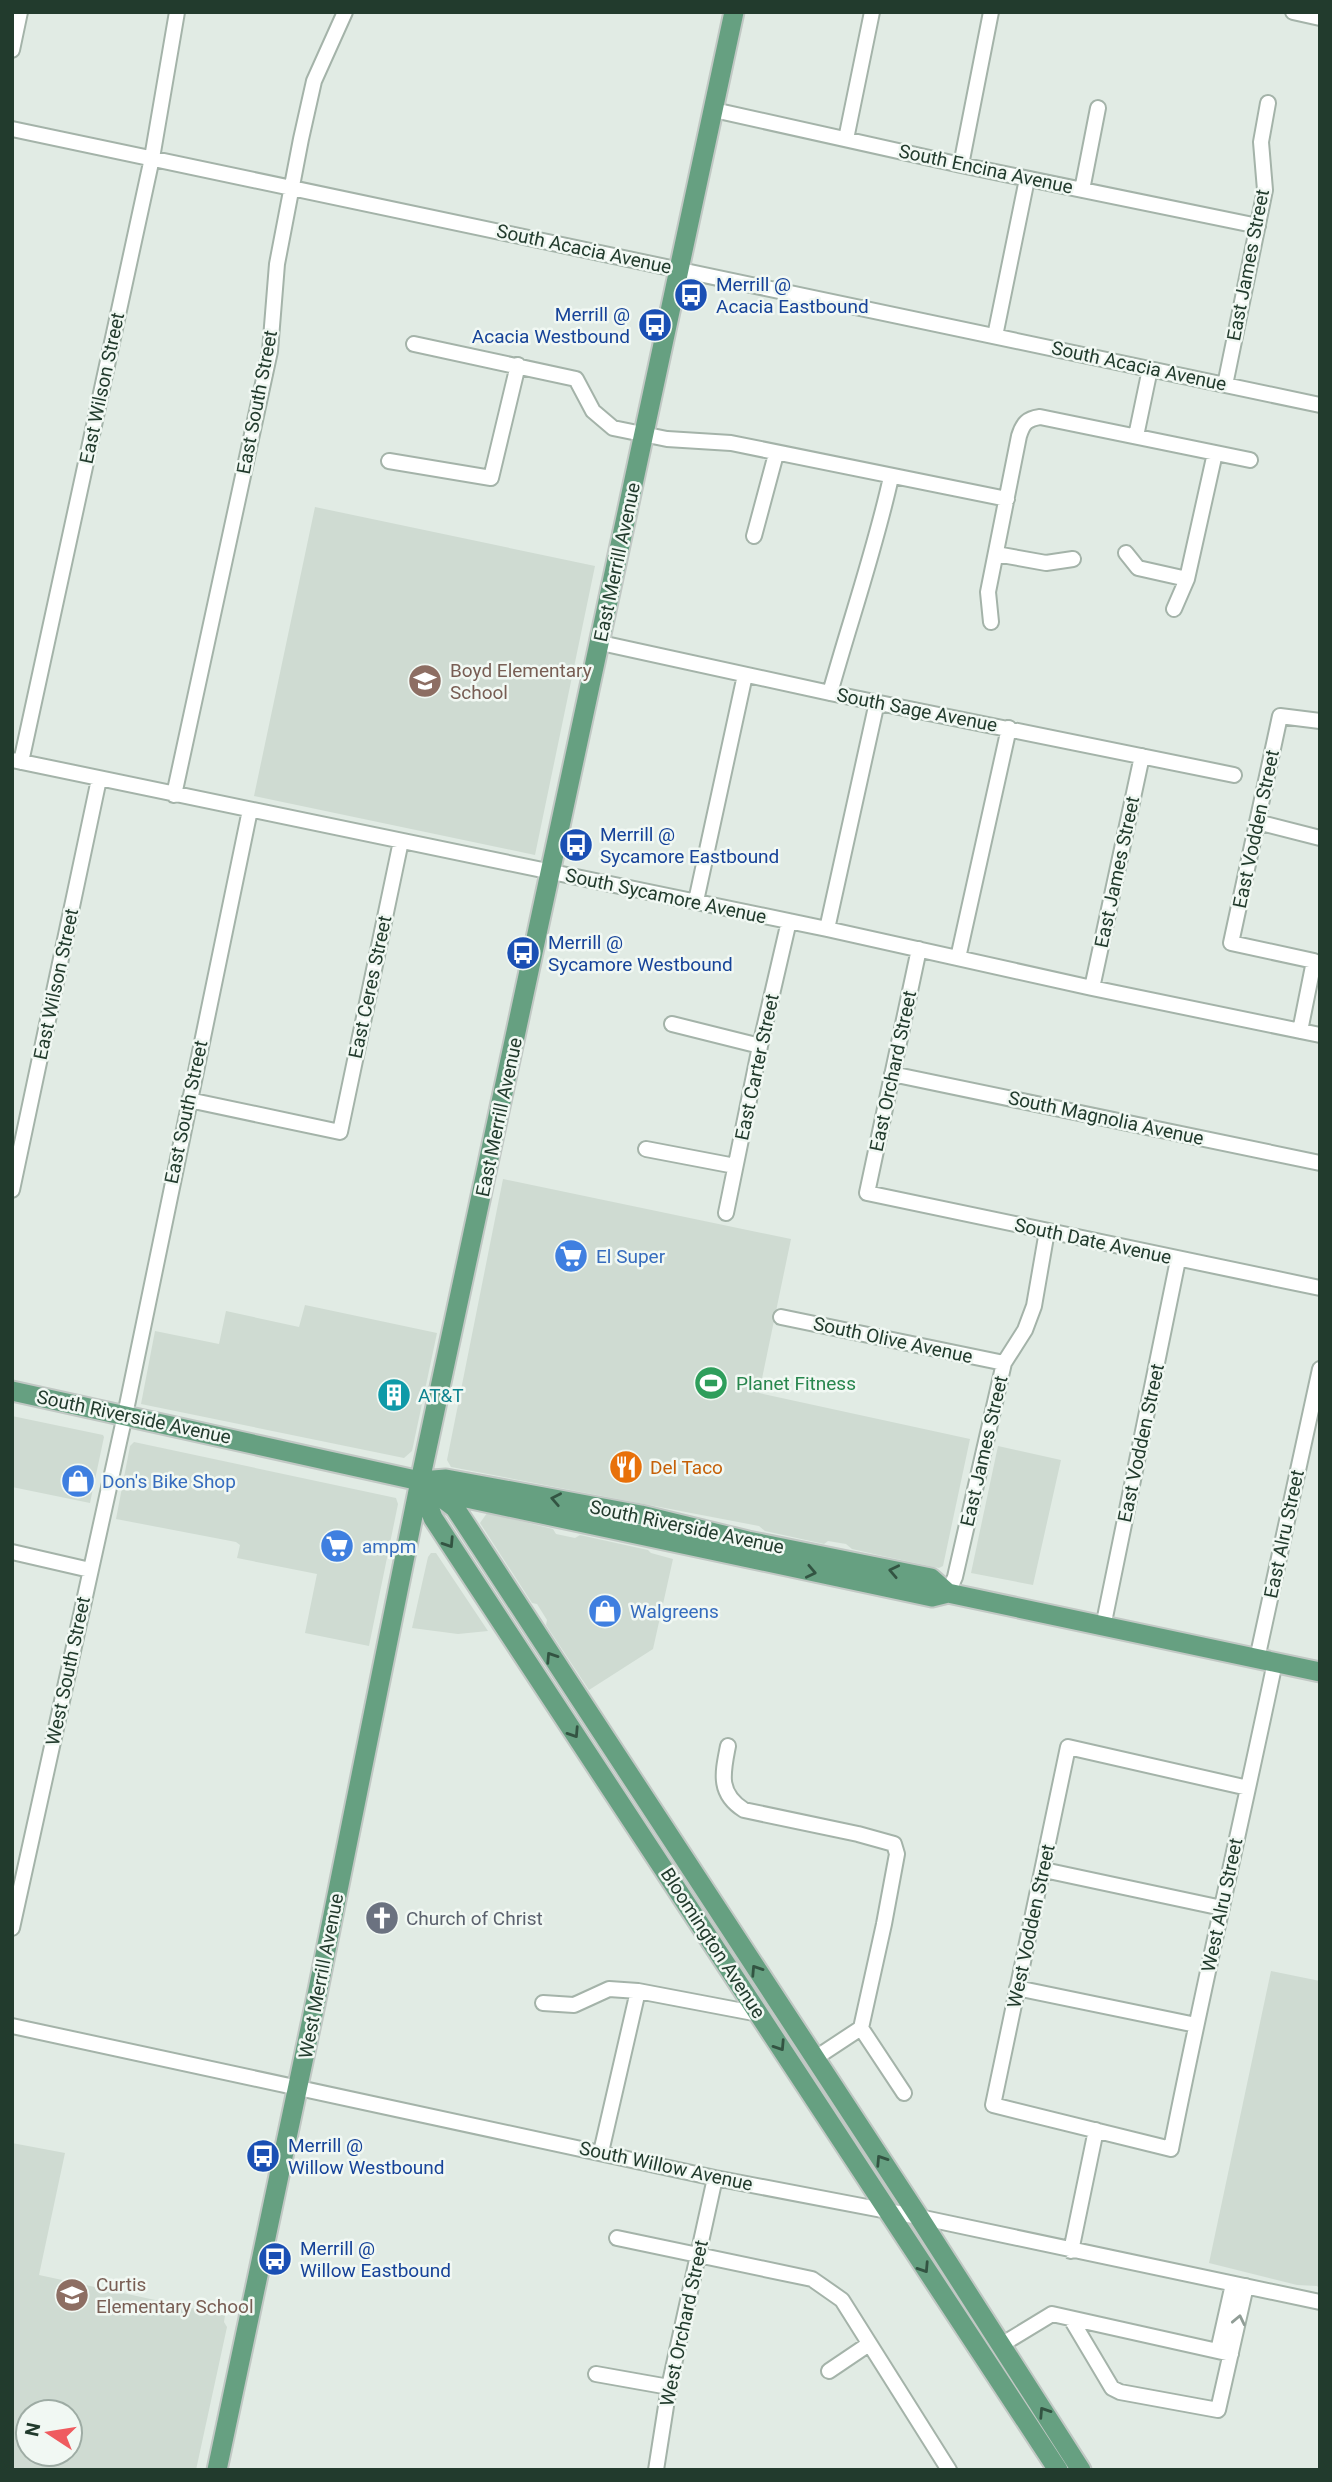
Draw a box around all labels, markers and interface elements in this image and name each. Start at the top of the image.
street label: South Encina Avenue [897,139,1075,199]
street label: East James Street [1222,187,1274,343]
street label: South Acacia Avenue [494,219,674,279]
place label: Merrill @ Acacia Eastbound [716,273,869,318]
bus stop icon: Merrill @ Acacia Eastbound [672,276,710,314]
place label: Merrill @ Acacia Westbound [472,303,630,348]
bus stop icon: Merrill @ Acacia Westbound [636,306,674,344]
street label: East Wilson Street [75,310,129,466]
street label: East South Street [232,328,282,476]
street label: South Acacia Avenue [1049,336,1229,396]
street label: East Merrill Avenue [589,480,645,644]
place label: Boyd Elementary School [450,659,592,704]
school or university icon: Boyd Elementary School [406,662,444,700]
street label: South Sage Avenue [835,683,999,737]
street label: East Vodden Street [1228,748,1284,910]
street label: East James Street [1090,794,1144,950]
place label: Merrill @ Sycamore Eastbound [600,823,779,868]
bus stop icon: Merrill @ Sycamore Eastbound [557,826,595,864]
street label: South Sycamore Avenue [563,863,769,929]
street label: East Wilson Street [29,906,83,1062]
street label: East Ceres Street [344,914,396,1060]
place label: Merrill @ Sycamore Westbound [548,931,733,976]
bus stop icon: Merrill @ Sycamore Westbound [504,934,542,972]
street label: East Orchard Street [865,989,921,1153]
street label: East Carter Street [730,992,784,1142]
street label: East Merrill Avenue [471,1035,527,1199]
street label: East South Street [160,1038,212,1186]
street label: South Magnolia Avenue [1006,1086,1206,1150]
street label: South Date Avenue [1012,1213,1174,1269]
supermarket icon: El Super [552,1237,590,1275]
place label: El Super [596,1245,666,1268]
street label: South Olive Avenue [811,1312,975,1368]
street label: East Vodden Street [1113,1362,1169,1524]
sports icon: Planet Fitness [692,1364,730,1402]
place label: Planet Fitness [736,1372,856,1395]
street label: East James Street [955,1373,1013,1529]
building icon: AT&T [375,1376,413,1414]
place label: AT&T [418,1384,464,1407]
street label: South Riverside Avenue [35,1385,233,1449]
restaurant icon: Del Taco [607,1448,645,1486]
place label: Del Taco [650,1456,723,1479]
shop icon: Don's Bike Shop [59,1462,97,1500]
street label: East Alru Street [1259,1468,1309,1600]
place label: Don's Bike Shop [102,1470,236,1493]
one-way arrow [550,1492,562,1507]
street label: South Riverside Avenue [588,1495,786,1559]
supermarket icon: ampm [318,1527,356,1565]
place label: ampm [362,1535,416,1558]
one-way arrow [441,1535,454,1548]
one-way arrow [805,1564,817,1579]
one-way arrow [888,1564,900,1579]
shop icon: Walgreens [586,1592,624,1630]
street label: West South Street [41,1595,95,1747]
place label: Walgreens [630,1600,719,1623]
one-way arrow [547,1652,559,1665]
one-way arrow [566,1725,579,1738]
street label: West Alru Street [1197,1836,1247,1974]
street label: West Vodden Street [1002,1842,1060,2010]
street label: Bloomington Avenue [656,1863,770,2023]
street label: West Merrill Avenue [294,1892,348,2060]
church icon: Church of Christ [363,1899,401,1937]
place label: Church of Christ [406,1907,543,1930]
one-way arrow [751,1965,764,1978]
one-way arrow [772,2038,785,2051]
place label: Merrill @ Willow Westbound [288,2134,444,2179]
street label: South Willow Avenue [577,2136,755,2196]
bus stop icon: Merrill @ Willow Westbound [244,2137,282,2175]
one-way arrow [876,2155,889,2168]
place label: Merrill @ Willow Eastbound [300,2237,451,2282]
street label: West Orchard Street [655,2238,713,2408]
bus stop icon: Merrill @ Willow Eastbound [256,2240,294,2278]
one-way arrow [916,2260,928,2273]
place label: Curtis Elementary School [96,2273,254,2318]
school or university icon: Curtis Elementary School [53,2276,91,2314]
one-way arrow [1231,2314,1246,2326]
north arrow [14,2398,84,2468]
one-way arrow [1040,2407,1053,2420]
text: N [20,2421,46,2439]

